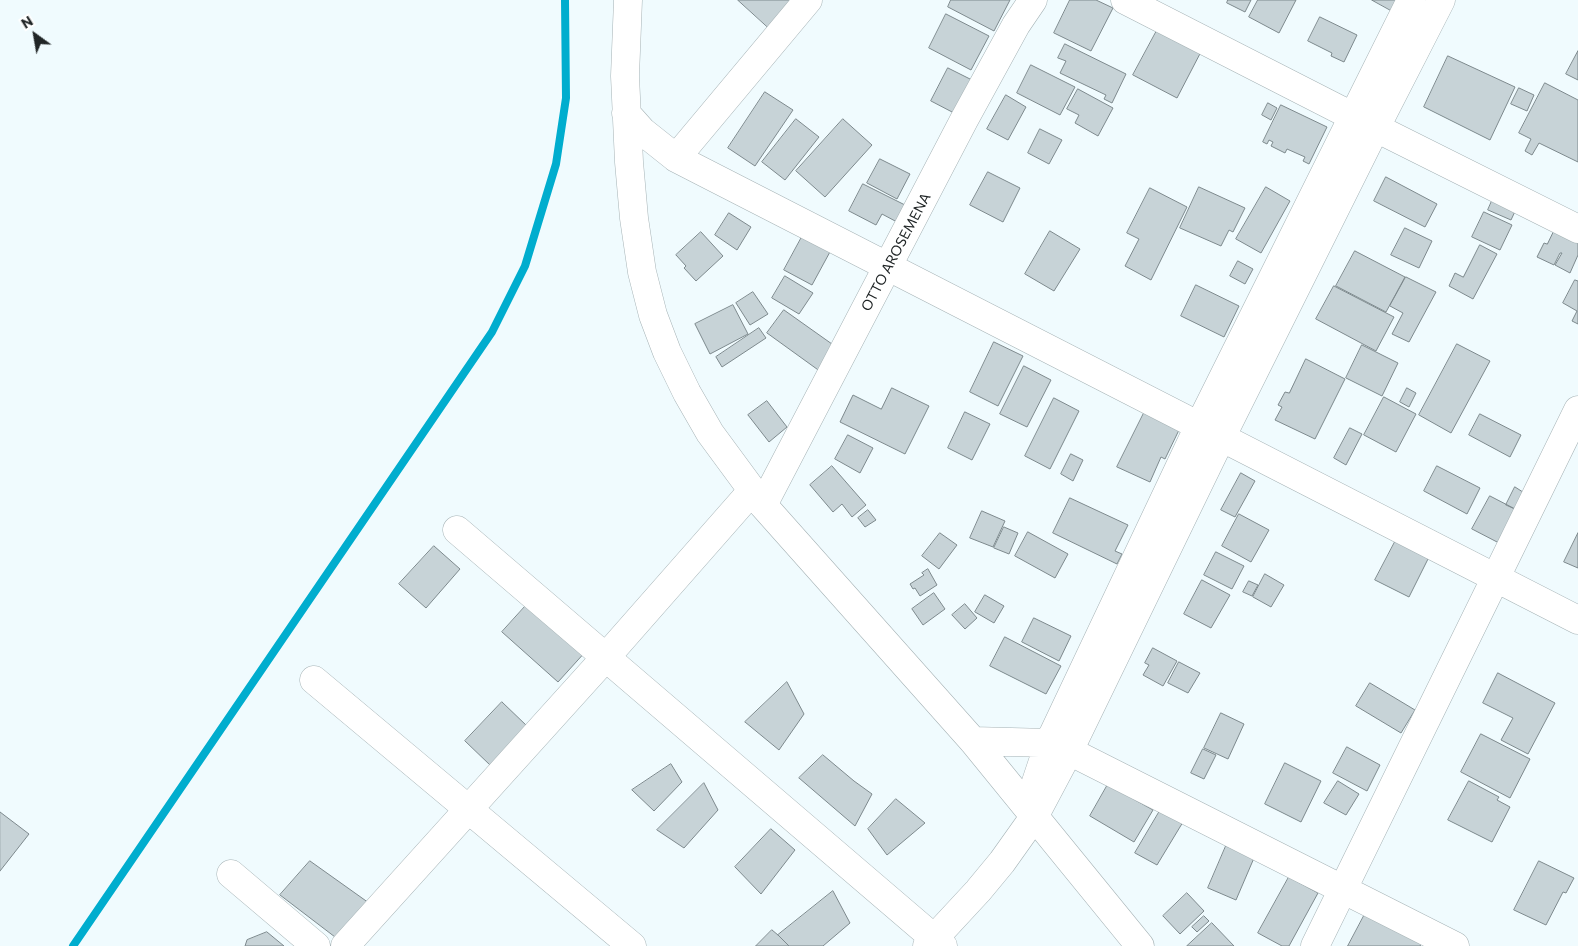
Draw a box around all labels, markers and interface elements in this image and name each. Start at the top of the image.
north arrow [10,10,60,60]
text: N [18,12,36,32]
street label: OTTO AROSEMENA [858,190,934,314]

